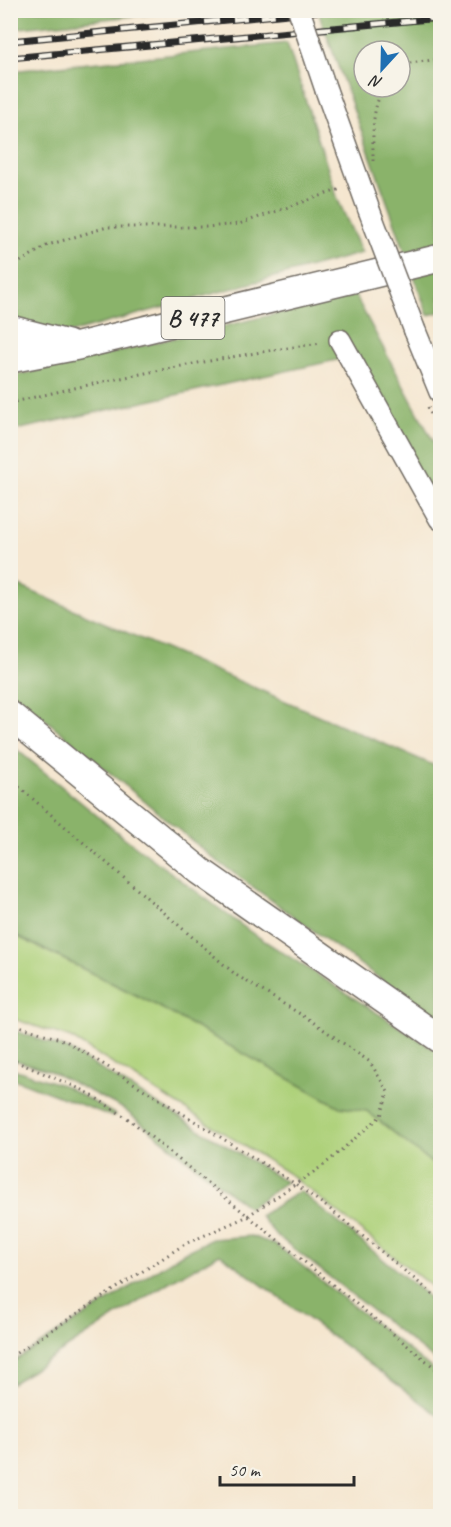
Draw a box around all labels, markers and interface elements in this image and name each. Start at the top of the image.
north arrow [352,39,412,99]
text: N [366,70,385,93]
road number: B 477 [162,297,224,339]
scale bar [220,1449,354,1487]
text: 50 m [229,1459,262,1481]

